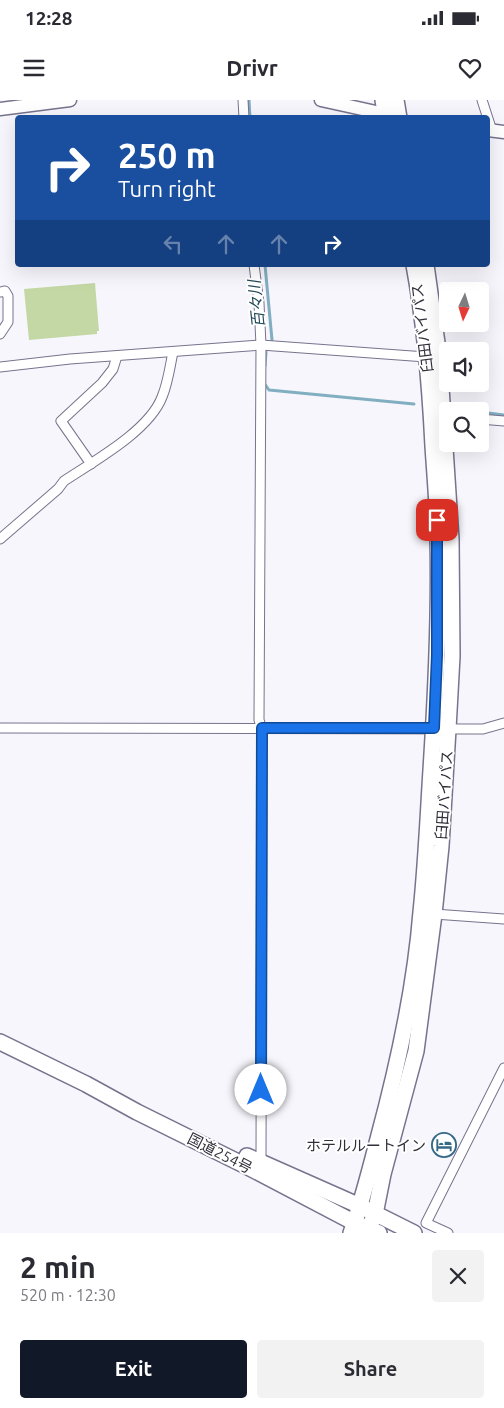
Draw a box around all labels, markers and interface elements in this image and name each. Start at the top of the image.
text: 12:28 [25,7,73,29]
icon: menu [20,54,48,82]
icon: heart [456,54,484,82]
text: Drivr [226,55,278,80]
icon: right [35,135,100,200]
text: 250 m [118,135,216,175]
text: Turn right [118,176,216,201]
icon: left [159,230,187,258]
icon: ahead [212,230,240,258]
icon: ahead [265,230,293,258]
icon: right [318,230,346,258]
water label: 百々川 [244,277,267,329]
street label: 臼田バイパス [408,282,436,374]
north arrow [439,282,489,332]
map controls [439,282,489,452]
button: sound [439,342,489,392]
button: search [439,402,489,452]
pin [416,499,458,541]
icon: arrive [423,506,451,534]
street label: 臼田バイパス [432,750,456,840]
position arrow [234,1063,286,1115]
street label: 国道254号 [185,1129,255,1177]
hotel icon: ホテルルートイン [431,1132,457,1158]
place label: ホテルルートイン [306,1137,426,1154]
text: 2 min [20,1250,96,1284]
button: close [432,1250,484,1302]
text: 520 m · 12:30 [20,1286,116,1304]
button: Exit [20,1340,247,1398]
button: Share [257,1340,484,1398]

